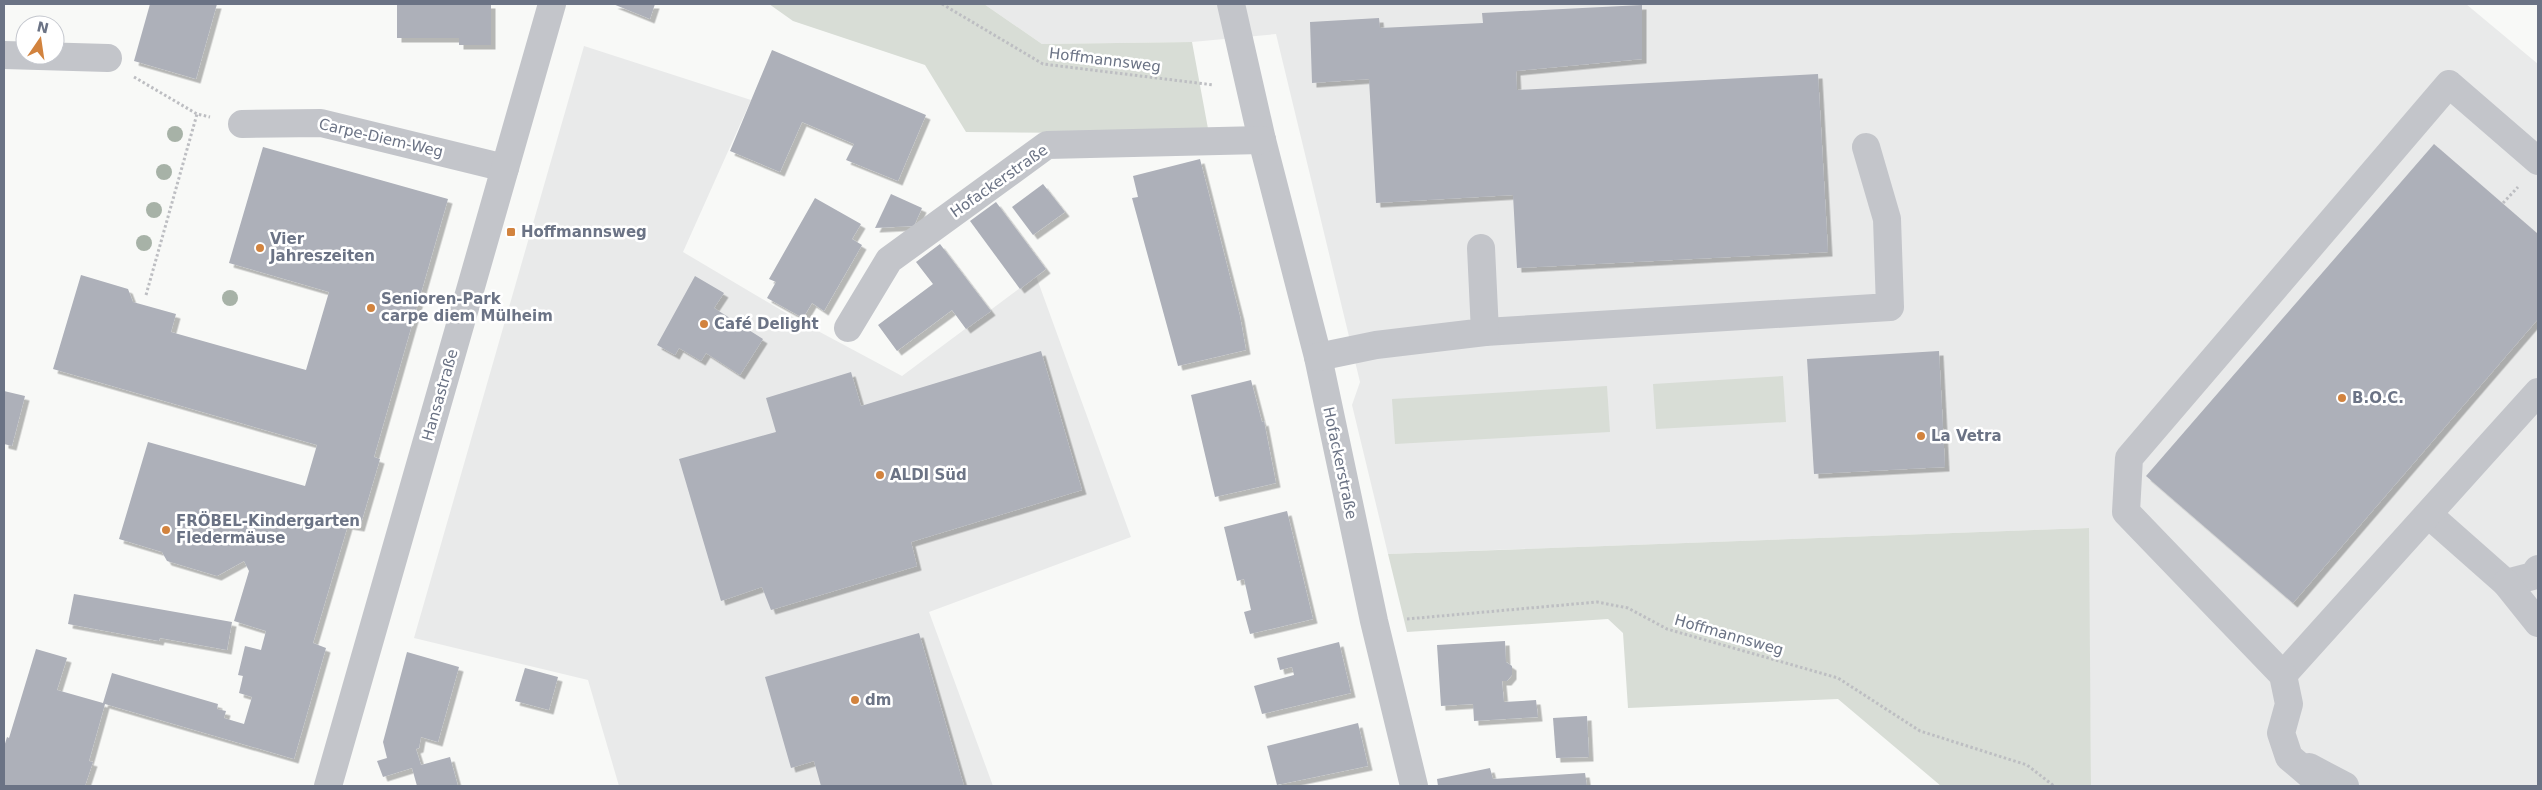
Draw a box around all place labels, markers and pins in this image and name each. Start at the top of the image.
place label: Hoffmannsweg [521,223,647,241]
marker: Hoffmannsweg [505,226,517,238]
place label: Vier Jahreszeiten [269,230,375,265]
marker: Vier Jahreszeiten [254,242,266,254]
place label: Senioren-Park carpe diem Mülheim [381,290,553,325]
marker: Senioren-Park carpe diem Mülheim [365,302,377,314]
place label: Café Delight [714,315,819,333]
marker: Café Delight [698,318,710,330]
place label: B.O.C. [2352,389,2404,407]
marker: B.O.C. [2336,392,2348,404]
place label: La Vetra [1931,427,2002,445]
marker: La Vetra [1915,430,1927,442]
place label: ALDI Süd [890,466,967,484]
marker: ALDI Süd [874,469,886,481]
place label: FRÖBEL-Kindergarten Fledermäuse [176,511,360,547]
marker: FRÖBEL-Kindergarten Fledermäuse [160,524,172,536]
place label: dm [865,691,891,709]
marker: dm [849,694,861,706]

